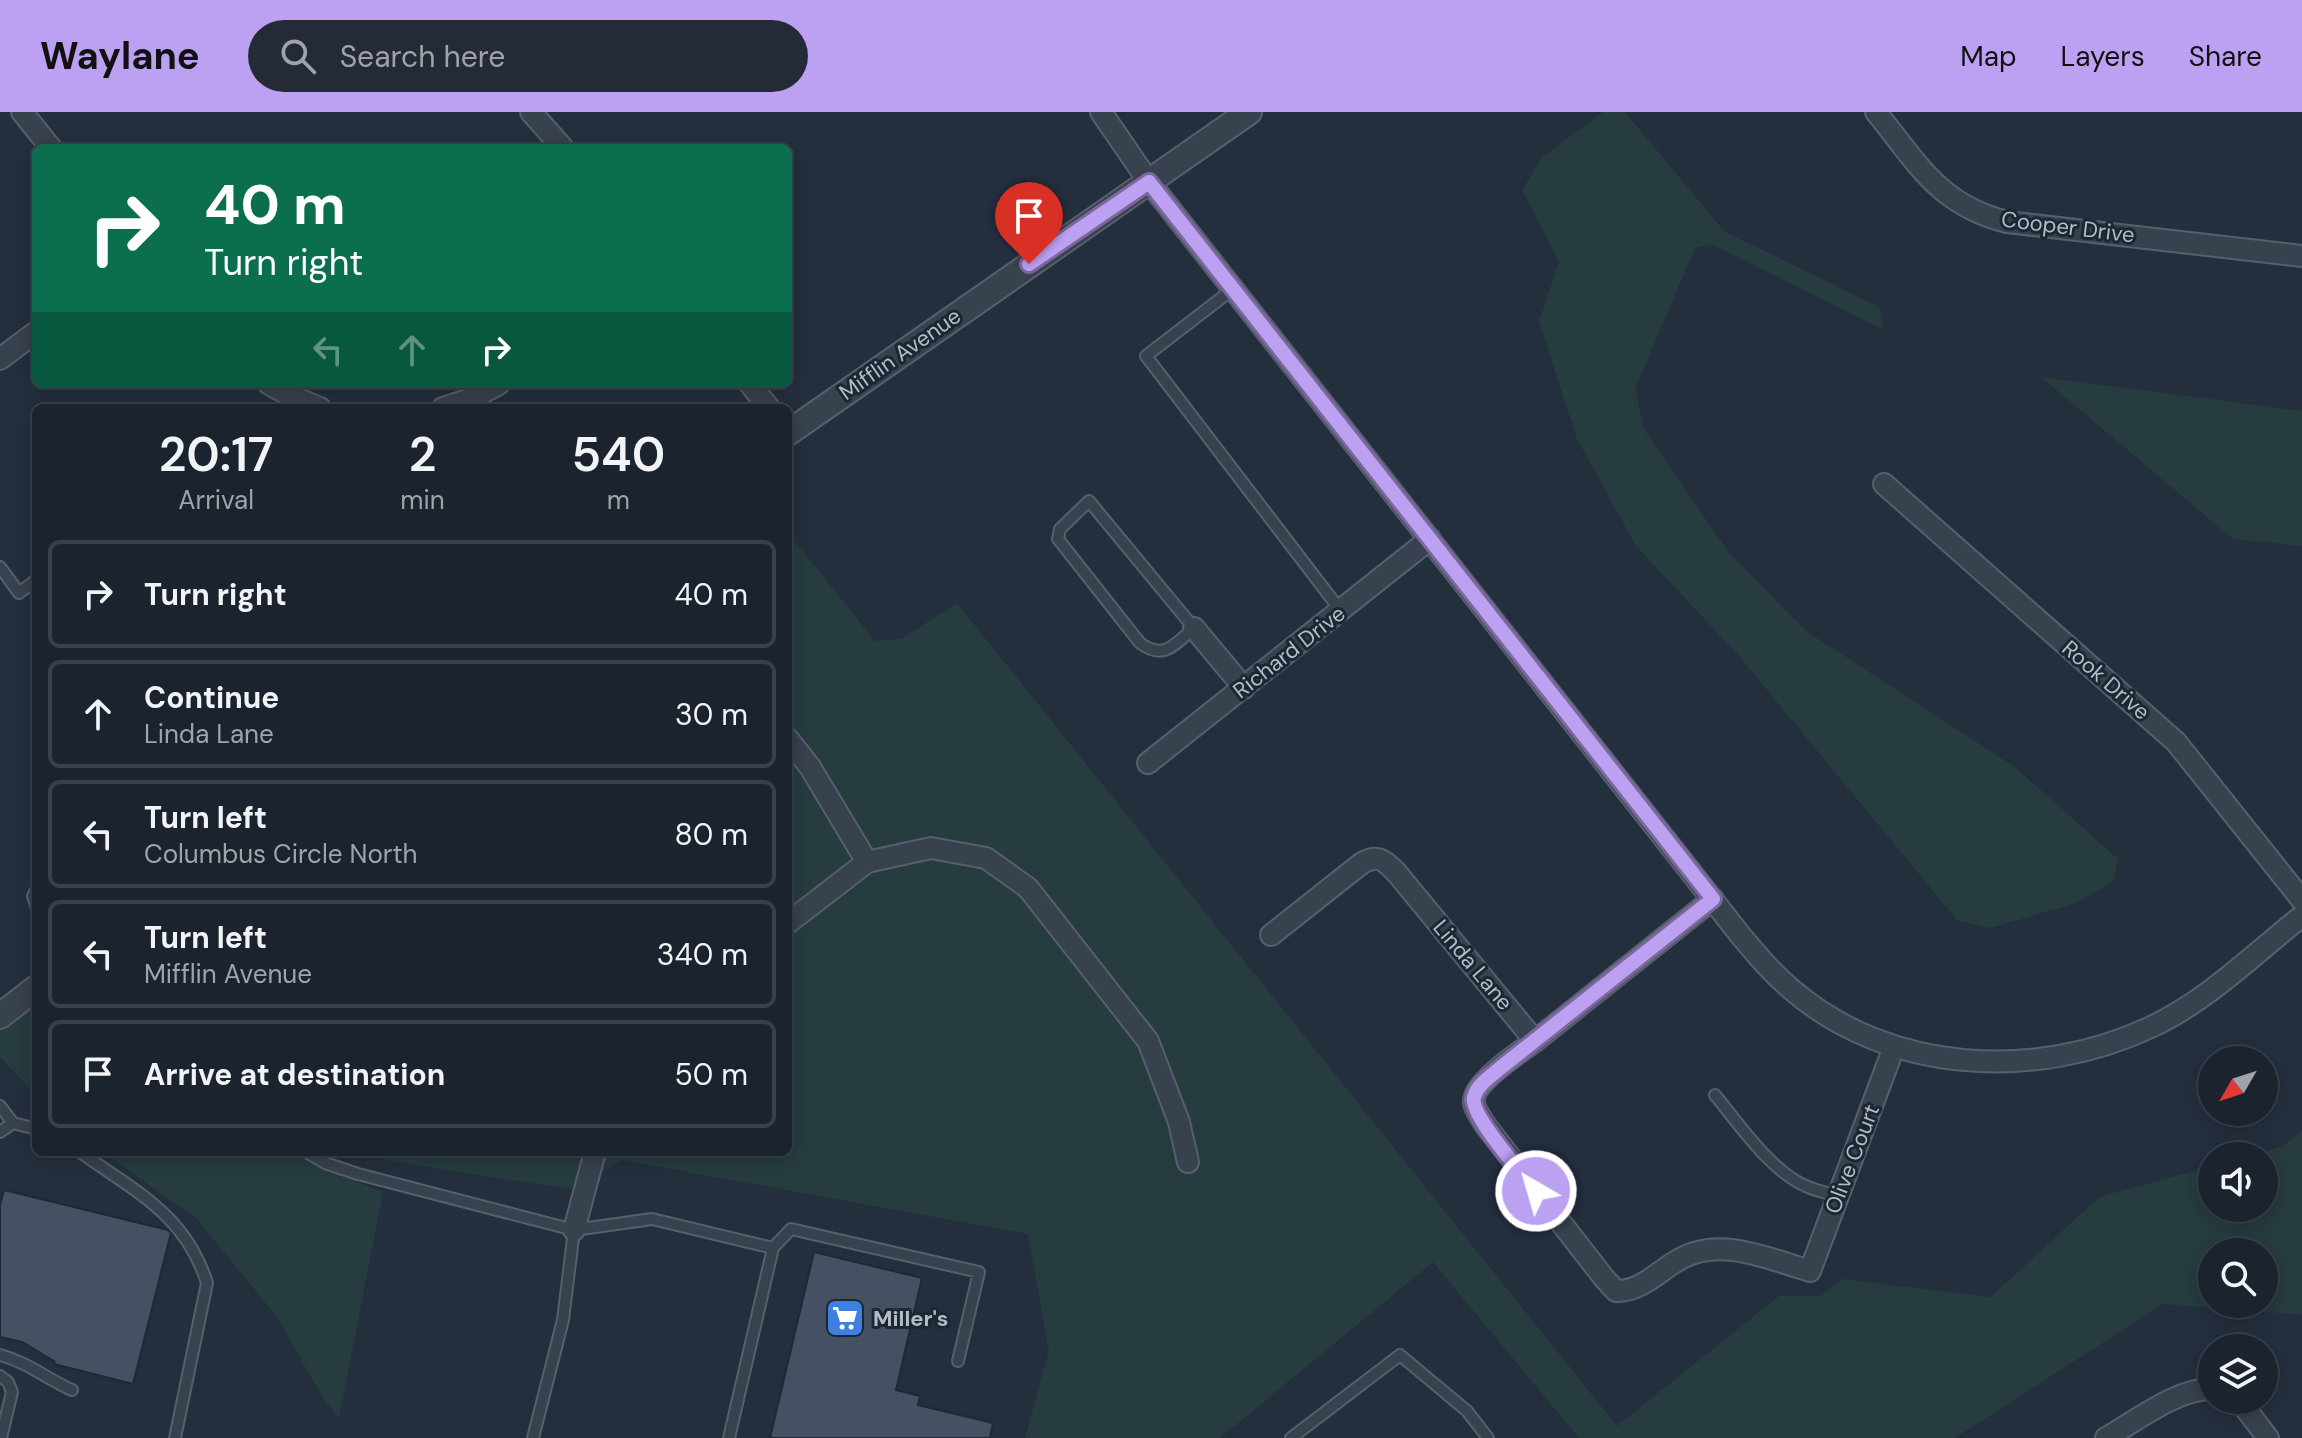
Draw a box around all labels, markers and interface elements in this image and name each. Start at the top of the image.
search box [248,20,808,92]
text: Waylane [40,31,200,81]
icon: search [276,34,320,78]
text: Search here [340,37,505,76]
text: Map [1960,38,2017,75]
text: Layers [2061,38,2145,75]
text: Share [2189,38,2262,75]
text: 40 m [204,168,346,241]
icon: right [72,176,176,280]
pin [995,182,1063,264]
icon: arrive [1007,194,1051,238]
street label: Cooper Drive [2000,204,2136,250]
text: Turn right [204,239,363,286]
street label: Mifflin Avenue [833,301,967,407]
icon: left [306,328,350,372]
icon: ahead [390,328,434,372]
icon: right [474,328,518,372]
text: 20:17 [159,423,274,486]
text: 2 [409,423,436,486]
text: 540 [571,423,665,486]
text: Arrival [178,483,254,517]
text: min [400,483,445,517]
text: m [607,483,630,517]
icon: right [76,572,120,616]
text: Turn right [144,575,287,614]
text: 40 m [675,575,748,614]
street label: Richard Drive [1227,599,1351,705]
street label: Rook Drive [2056,634,2156,726]
text: Continue [144,678,279,717]
icon: ahead [76,692,120,736]
text: 30 m [675,695,748,734]
text: Linda Lane [144,717,274,751]
text: Turn left [144,798,267,837]
icon: left [76,812,120,856]
text: 80 m [675,815,748,854]
text: Columbus Circle North [144,837,418,871]
street label: Linda Lane [1427,914,1519,1016]
text: Turn left [144,918,267,957]
icon: left [76,932,120,976]
text: 340 m [657,935,748,974]
text: Mifflin Avenue [144,957,312,991]
north arrow [2198,1046,2278,1126]
map controls [2198,1046,2278,1414]
icon: arrive [76,1052,120,1096]
text: Arrive at destination [144,1055,445,1094]
text: 50 m [674,1055,748,1094]
street label: Olive Court [1818,1100,1886,1218]
button: sound [2198,1142,2278,1222]
position arrow [1494,1149,1578,1233]
button: search [2198,1238,2278,1318]
supermarket icon: Miller's [824,1297,866,1339]
place label: Miller's [873,1304,949,1333]
button: layers [2198,1334,2278,1414]

